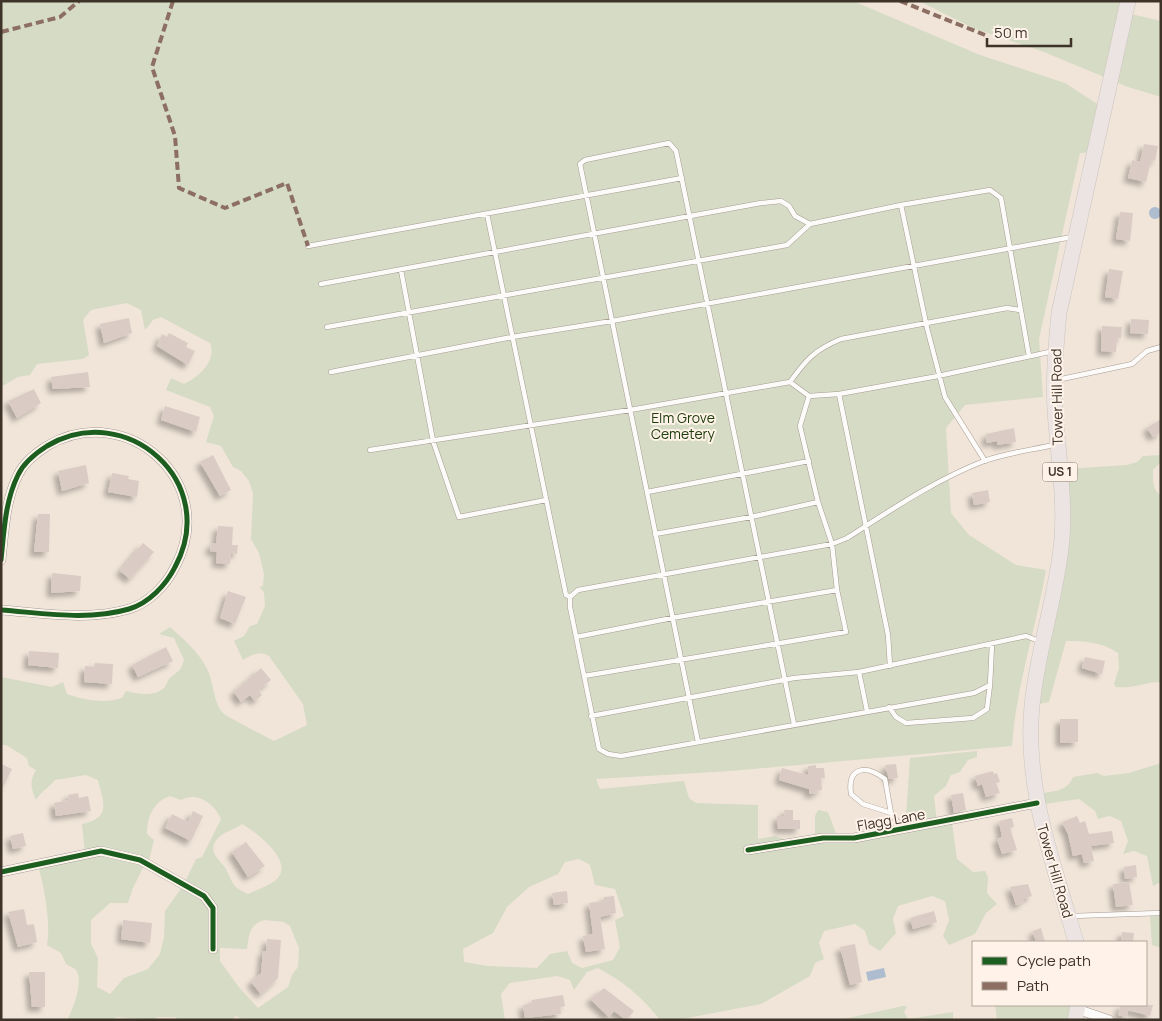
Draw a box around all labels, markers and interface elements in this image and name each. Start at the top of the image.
scale bar [987,15,1071,47]
text: 50 m [994,22,1028,43]
street label: Tower Hill Road [1046,348,1067,446]
park label: Elm Grove Cemetery [651,408,716,443]
road number: US 1 [1042,462,1078,482]
street label: Flagg Lane [855,804,926,835]
street label: Tower Hill Road [1033,822,1078,920]
legend [972,941,1147,1006]
text: Cycle path [1017,950,1091,971]
text: Path [1017,975,1049,996]

